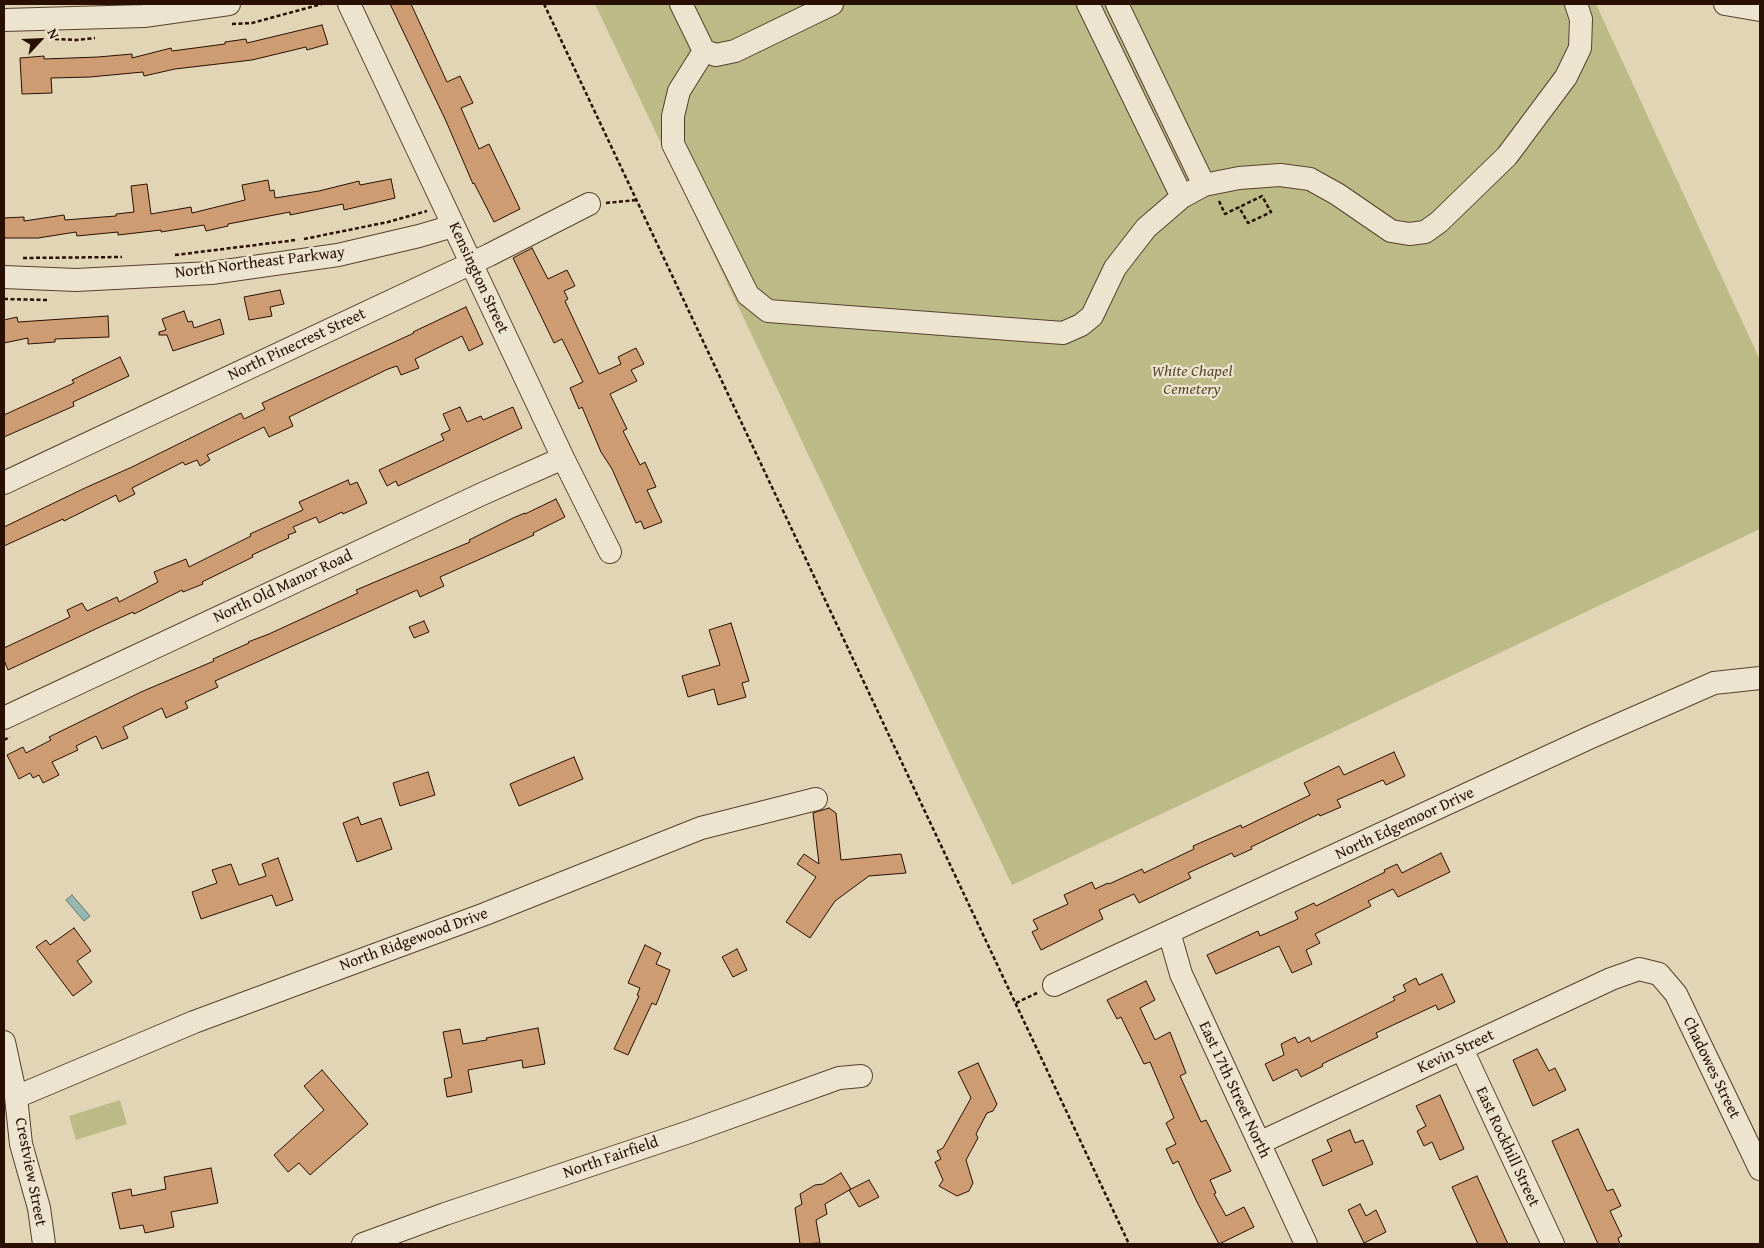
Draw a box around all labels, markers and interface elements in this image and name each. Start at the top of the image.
north arrow [15,15,65,65]
text: N [43,25,65,42]
street label: Kensington Street [444,219,512,337]
street label: North Northeast Parkway [174,243,346,283]
street label: North Pinecrest Street [225,305,369,385]
park label: White Chapel Cemetery [1152,362,1232,400]
street label: North Old Manor Road [210,546,356,628]
street label: North Edgemoor Drive [1333,783,1477,865]
street label: North Ridgewood Drive [337,904,491,976]
street label: Chadowes Street [1678,1014,1744,1122]
street label: East 17th Street North [1194,1019,1274,1161]
street label: Kevin Street [1415,1026,1497,1078]
street label: East Rockhill Street [1471,1084,1543,1210]
street label: Crestview Street [10,1116,50,1228]
street label: North Fairfield [561,1133,661,1183]

